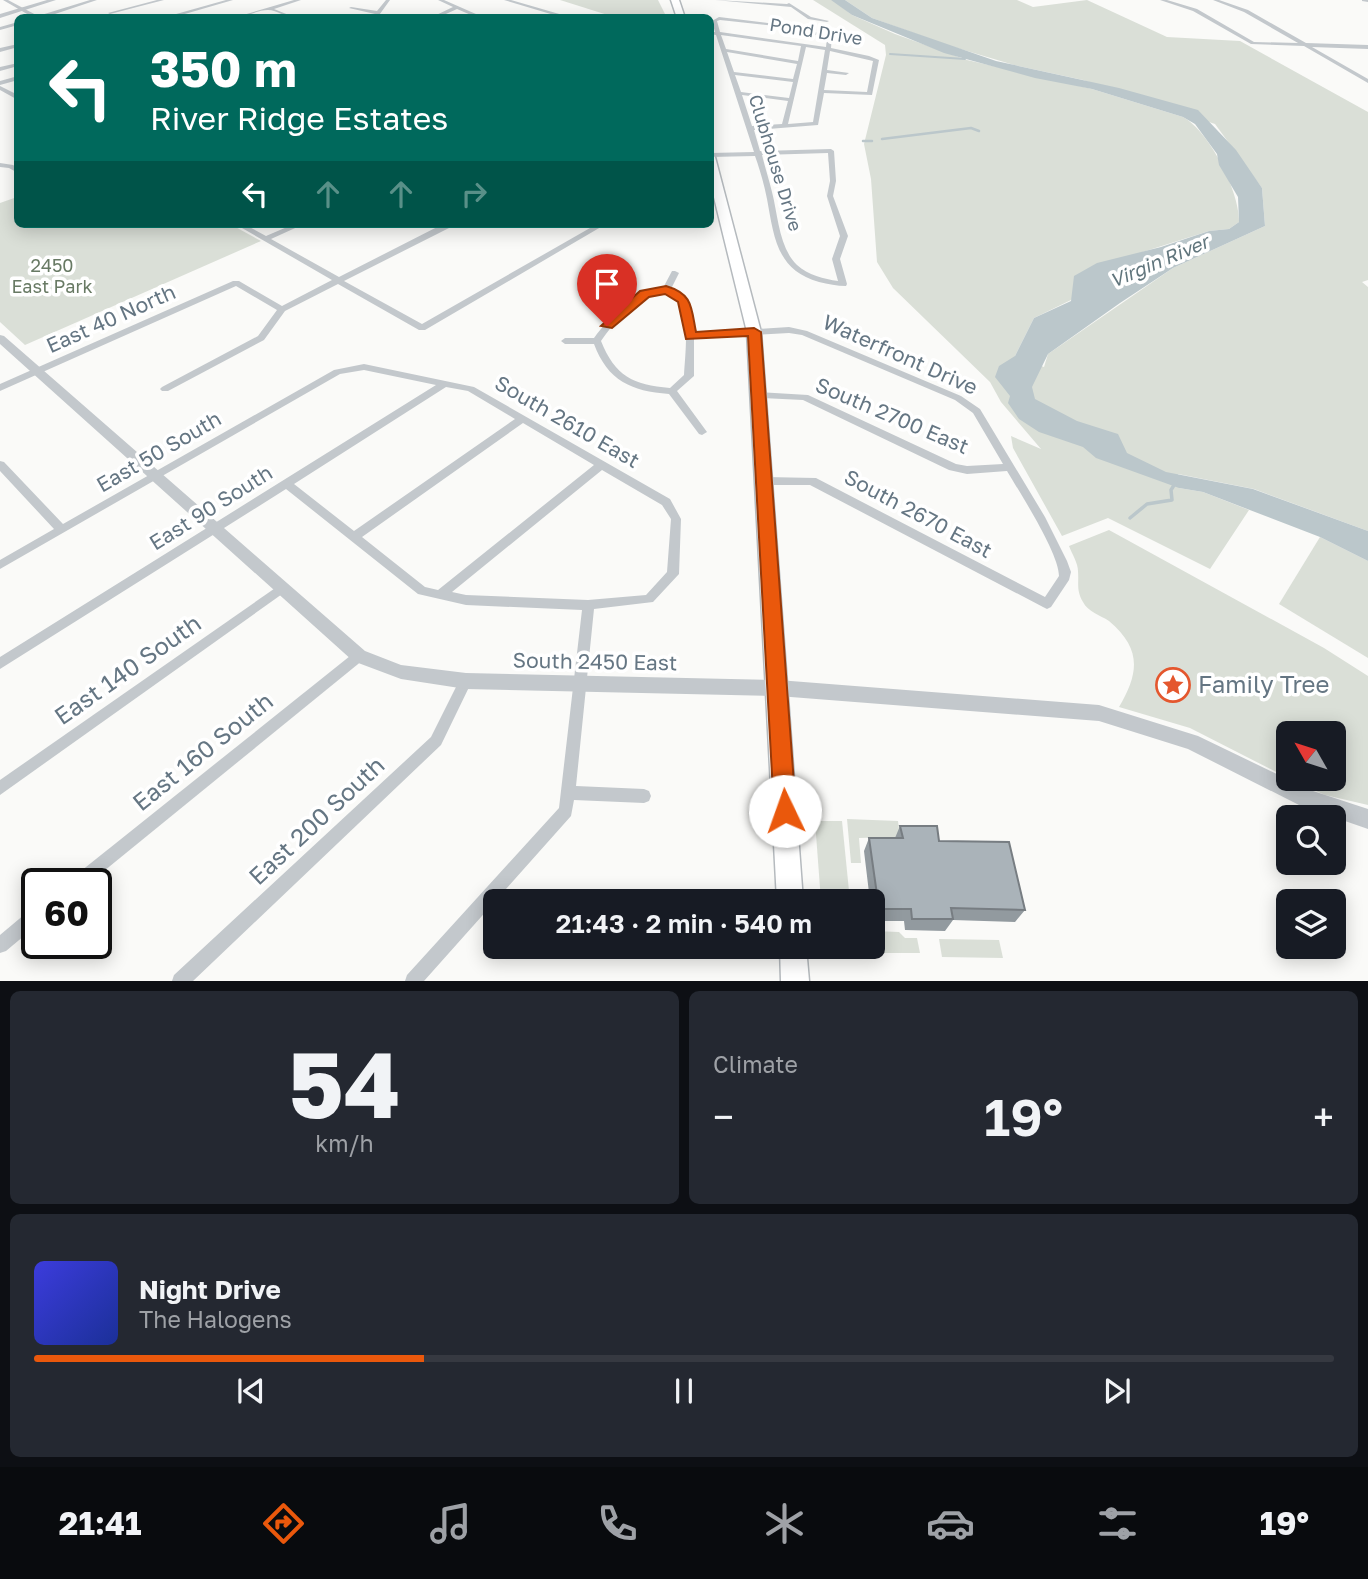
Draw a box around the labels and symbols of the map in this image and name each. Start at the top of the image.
street label: Pond Drive [768,13,864,49]
street label: Clubhouse Drive [745,92,807,234]
water label: Virgin River [1106,228,1214,292]
park label: 2450 East Park [11,254,93,297]
pin [577,254,637,326]
street label: East 40 North [42,278,179,358]
street label: Waterfront Drive [819,308,982,400]
street label: South 2610 East [491,369,644,473]
street label: South 2700 East [812,371,973,459]
street label: East 50 South [91,405,226,497]
street label: East 90 South [144,459,277,555]
street label: South 2670 East [840,463,997,563]
street label: East 140 South [48,608,206,730]
street label: South 2450 East [512,647,678,675]
place icon: Family Tree [1154,666,1192,704]
place label: Family Tree [1198,669,1329,698]
street label: East 160 South [126,685,278,816]
north arrow [1276,721,1346,791]
street label: East 200 South [242,750,390,890]
position arrow [748,774,822,848]
speed limit sign: 60 [21,868,112,959]

